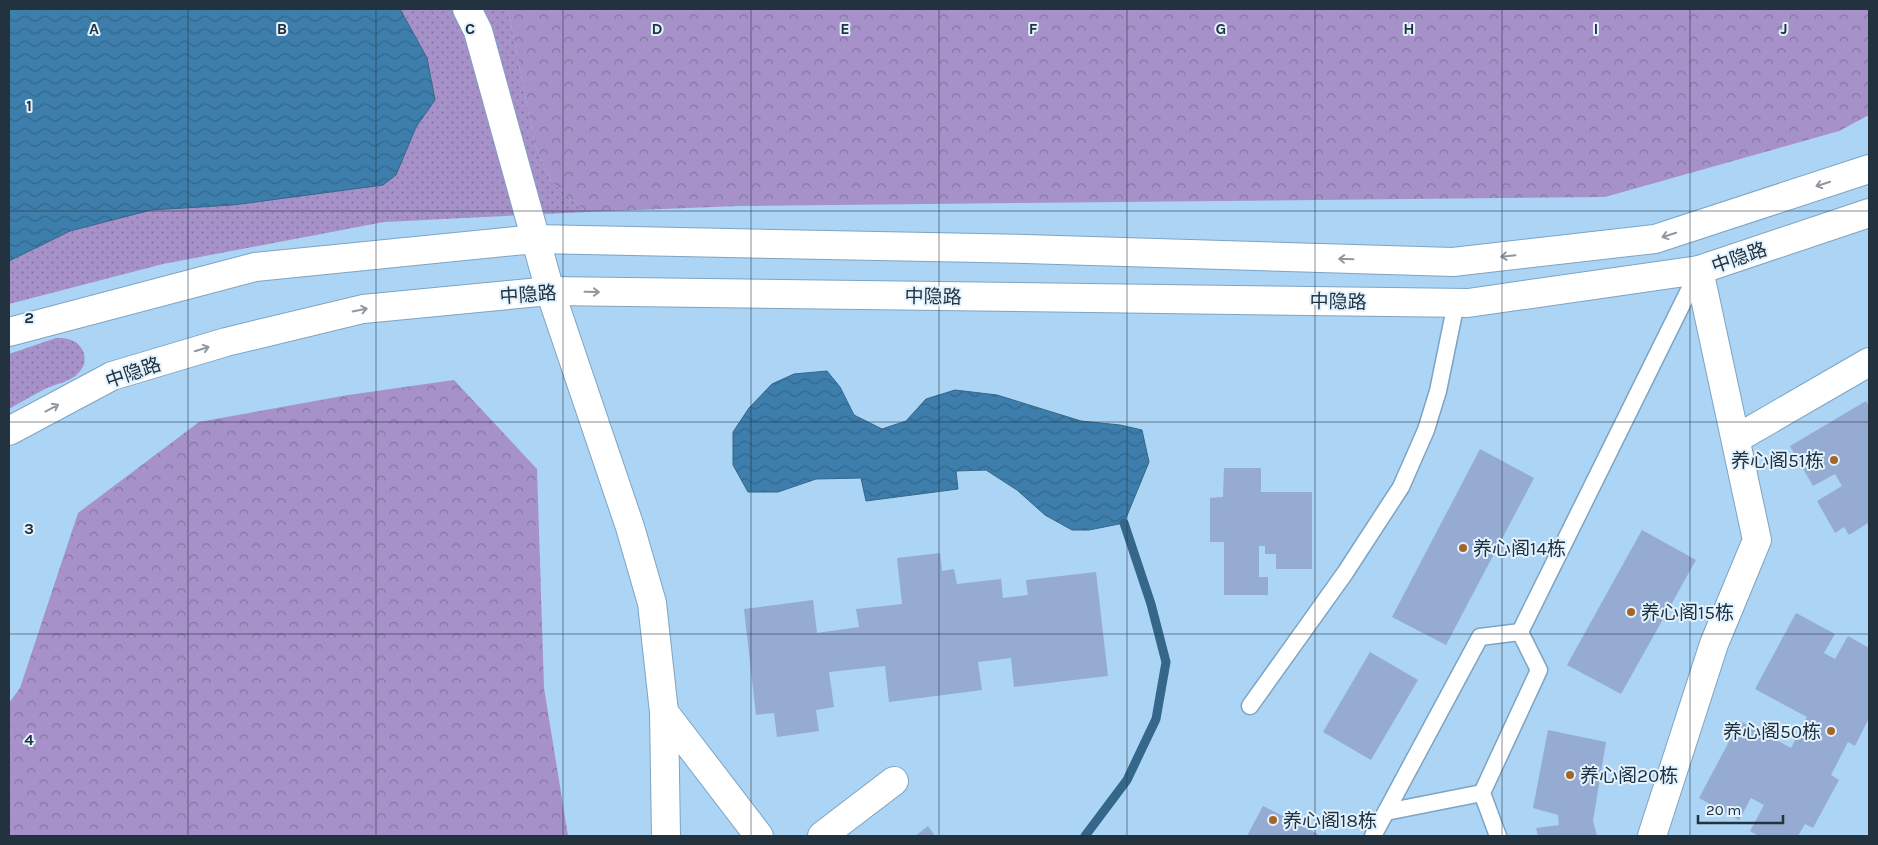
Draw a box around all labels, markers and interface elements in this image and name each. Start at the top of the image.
text: A [89,19,99,38]
text: B [277,19,287,38]
text: C [465,19,475,38]
text: D [652,19,663,38]
text: E [840,19,850,38]
text: F [1029,19,1038,38]
text: G [1216,19,1226,38]
text: H [1403,19,1415,38]
text: I [1594,19,1598,38]
text: J [1780,19,1788,38]
text: 1 [26,96,32,115]
one-way arrow [1816,180,1831,189]
one-way arrow [1661,231,1677,240]
street label: 中隐路 [1709,238,1770,278]
one-way arrow [1500,251,1516,261]
one-way arrow [1338,254,1354,263]
street label: 中隐路 [499,282,557,308]
street label: 中隐路 [904,286,962,308]
one-way arrow [583,287,599,297]
street label: 中隐路 [1309,291,1367,313]
one-way arrow [352,305,368,315]
text: 2 [24,308,34,327]
one-way arrow [194,343,210,353]
street label: 中隐路 [103,353,164,393]
one-way arrow [44,403,59,412]
place label: 养心阁51栋 [1731,450,1824,472]
marker: 养心阁51栋 [1828,454,1840,466]
text: 3 [24,519,34,538]
place label: 养心阁14栋 [1473,538,1566,560]
marker: 养心阁14栋 [1457,542,1469,554]
place label: 养心阁15栋 [1641,602,1734,624]
marker: 养心阁15栋 [1625,606,1637,618]
place label: 养心阁50栋 [1723,721,1821,743]
marker: 养心阁50栋 [1825,725,1837,737]
text: 4 [24,730,34,749]
place label: 养心阁20栋 [1580,765,1678,787]
marker: 养心阁20栋 [1564,769,1576,781]
scale bar [1698,792,1783,824]
text: 20 m [1706,801,1741,819]
place label: 养心阁18栋 [1283,810,1377,832]
marker: 养心阁18栋 [1267,814,1279,826]

